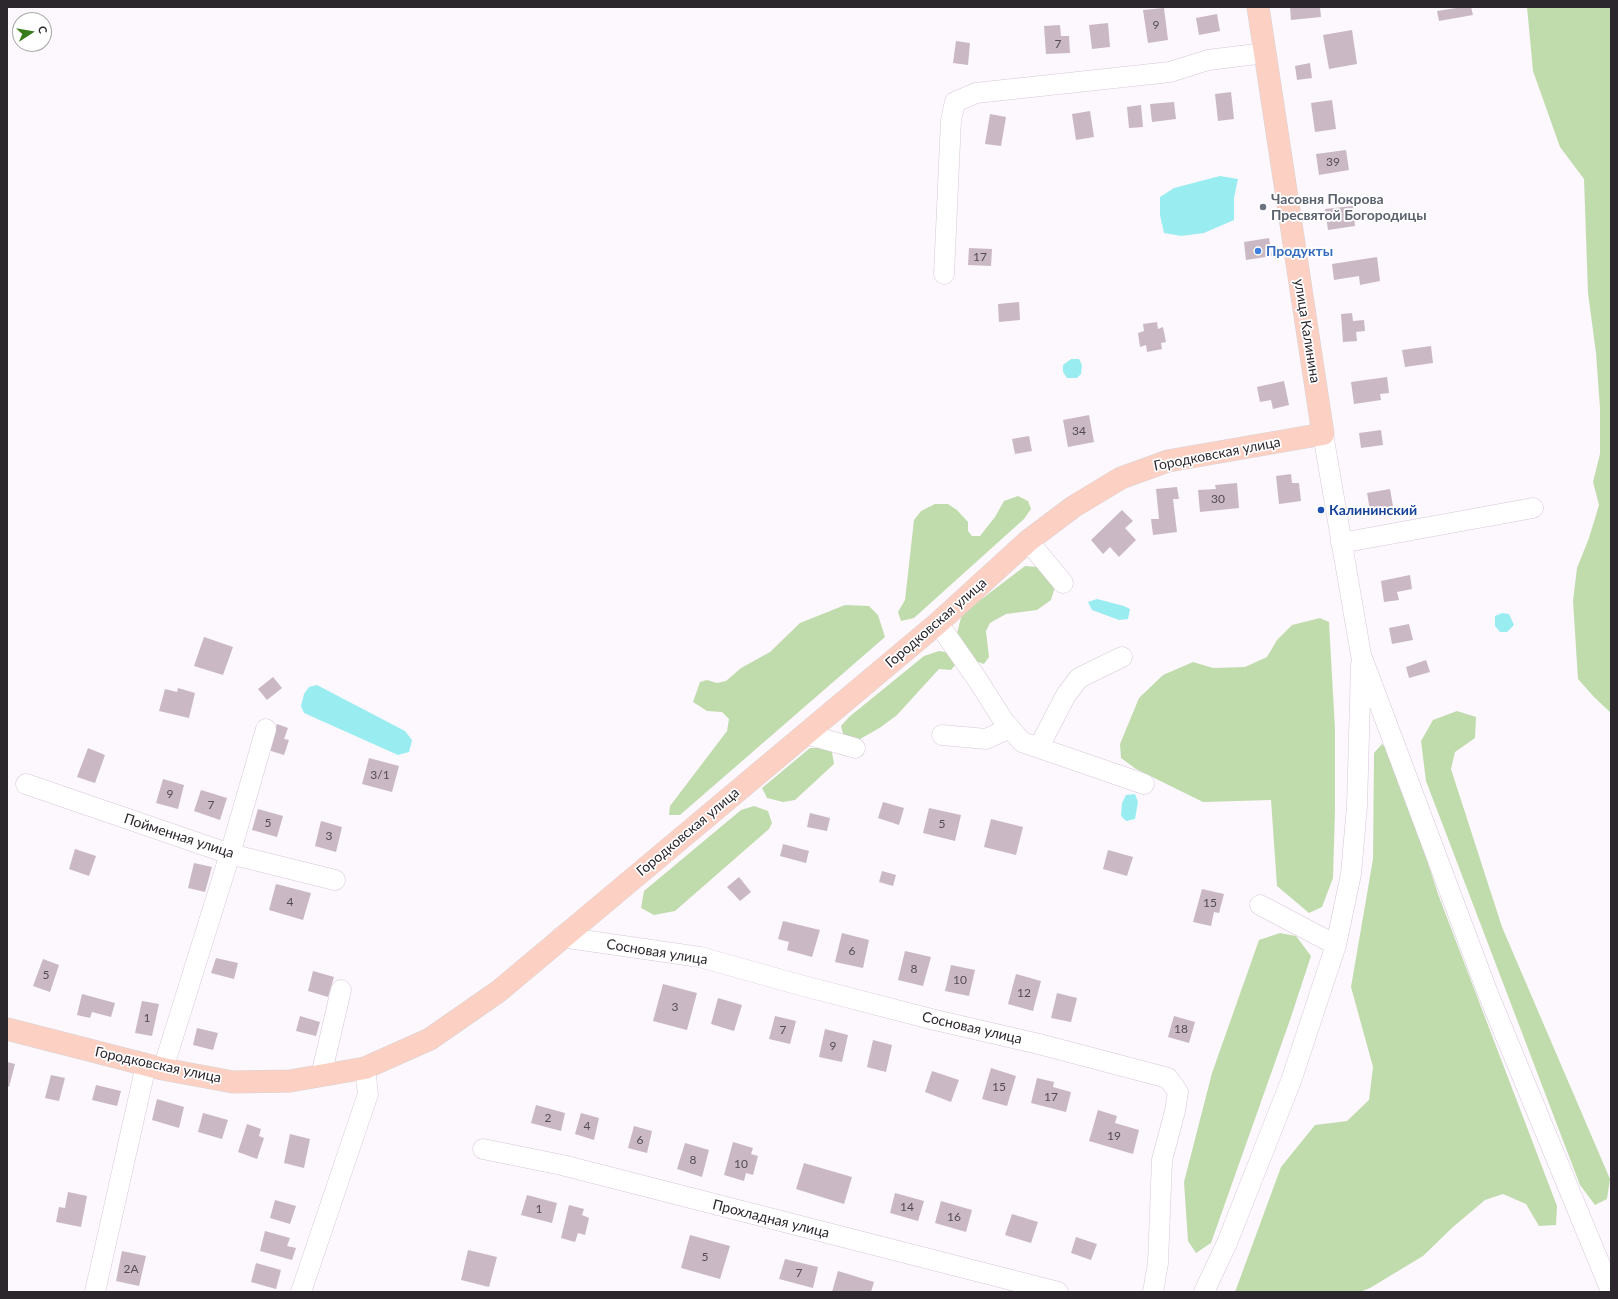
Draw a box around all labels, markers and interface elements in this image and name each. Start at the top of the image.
north arrow [12,12,52,52]
house number: 9 [1153,18,1159,32]
text: С [36,25,50,35]
house number: 7 [1055,37,1061,51]
house number: 39 [1326,155,1340,169]
place label: Часовня Покрова Пресвятой Богородицы [1271,191,1427,224]
marker: Часовня Покрова Пресвятой Богородицы [1258,202,1268,212]
place label: Продукты [1266,243,1333,259]
marker: Продукты [1253,246,1263,256]
house number: 17 [973,250,987,264]
street label: улица Калинина [1290,278,1324,384]
house number: 34 [1072,424,1086,438]
street label: Городковская улица [1152,433,1282,475]
house number: 30 [1211,492,1225,506]
place label: Калининский [1329,502,1417,518]
marker: Калининский [1316,505,1326,515]
street label: Городковская улица [882,574,990,672]
house number: 3/1 [370,768,390,782]
street label: Городковская улица [633,784,743,880]
house number: 9 [167,787,173,801]
house number: 7 [208,798,214,812]
street label: Пойменная улица [122,810,236,862]
house number: 5 [265,816,271,830]
house number: 5 [939,817,945,831]
house number: 3 [326,829,332,843]
house number: 4 [287,895,293,909]
house number: 15 [1203,896,1217,910]
street label: Сосновая улица [605,936,709,968]
house number: 6 [849,944,855,958]
house number: 8 [911,962,917,976]
house number: 5 [43,968,49,982]
house number: 10 [953,973,967,987]
house number: 12 [1017,986,1031,1000]
house number: 3 [672,1000,678,1014]
street label: Сосновая улица [920,1008,1024,1048]
house number: 1 [144,1011,150,1025]
house number: 18 [1174,1022,1188,1036]
house number: 7 [780,1023,786,1037]
house number: 9 [830,1039,836,1053]
street label: Городковская улица [93,1043,223,1087]
house number: 15 [992,1080,1006,1094]
house number: 17 [1044,1090,1058,1104]
house number: 2 [545,1111,551,1125]
house number: 4 [584,1119,590,1133]
house number: 19 [1107,1129,1121,1143]
house number: 6 [637,1133,643,1147]
house number: 8 [690,1153,696,1167]
house number: 10 [734,1157,748,1171]
street label: Прохладная улица [711,1196,831,1242]
house number: 14 [900,1200,914,1214]
house number: 1 [536,1202,542,1216]
house number: 16 [947,1210,961,1224]
house number: 5 [702,1250,708,1264]
house number: 2А [123,1262,139,1276]
house number: 7 [796,1266,802,1280]

